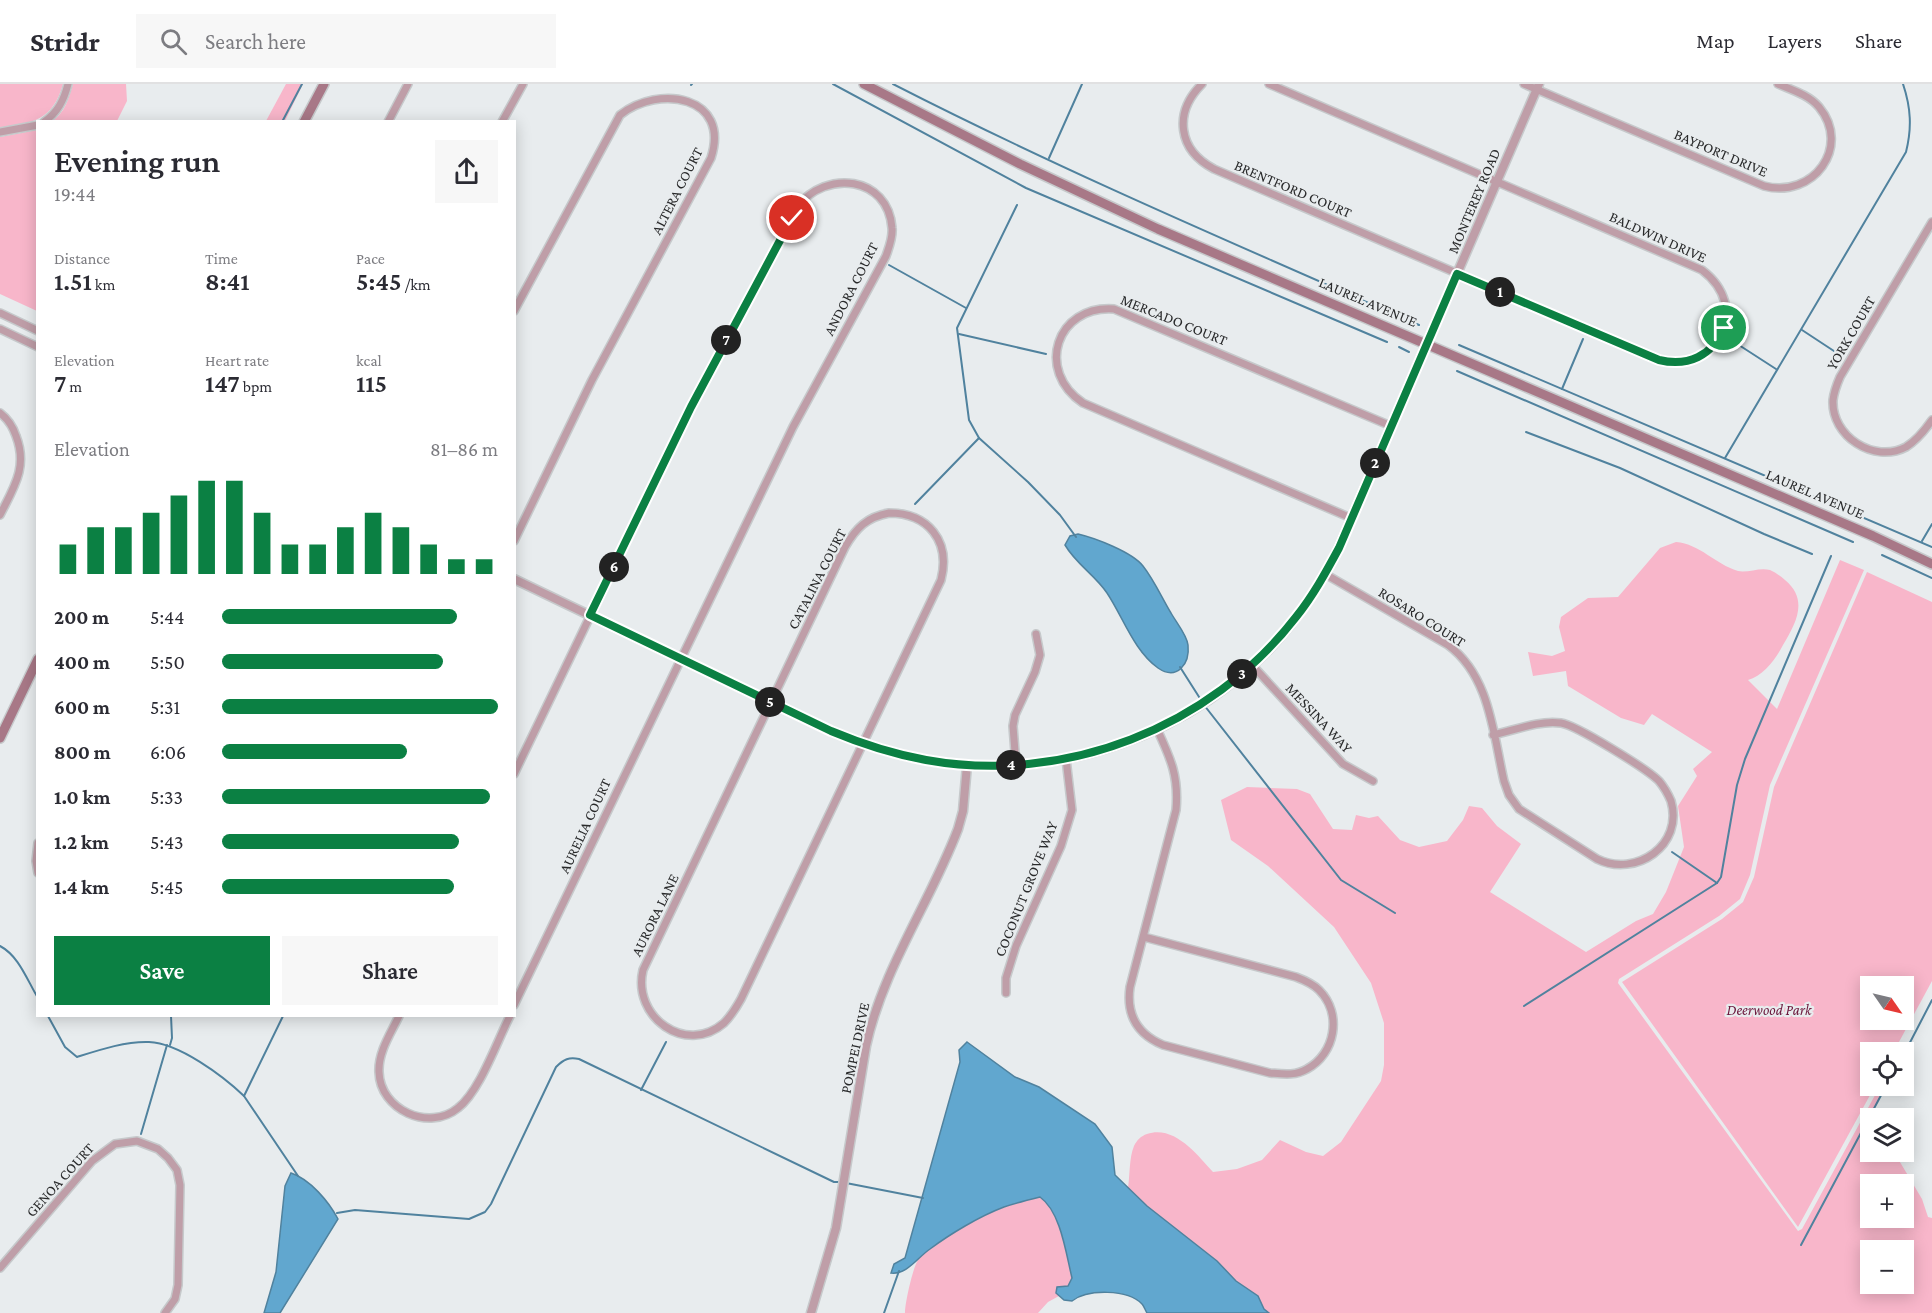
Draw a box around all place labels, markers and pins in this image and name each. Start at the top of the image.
pin [766,192,817,243]
pin: 1 [1485,277,1515,307]
pin [1698,302,1749,353]
pin: 7 [711,325,741,355]
pin: 2 [1360,448,1390,478]
pin: 6 [599,552,629,582]
pin: 3 [1227,659,1257,689]
pin: 5 [755,687,785,717]
pin: 4 [996,750,1026,780]

